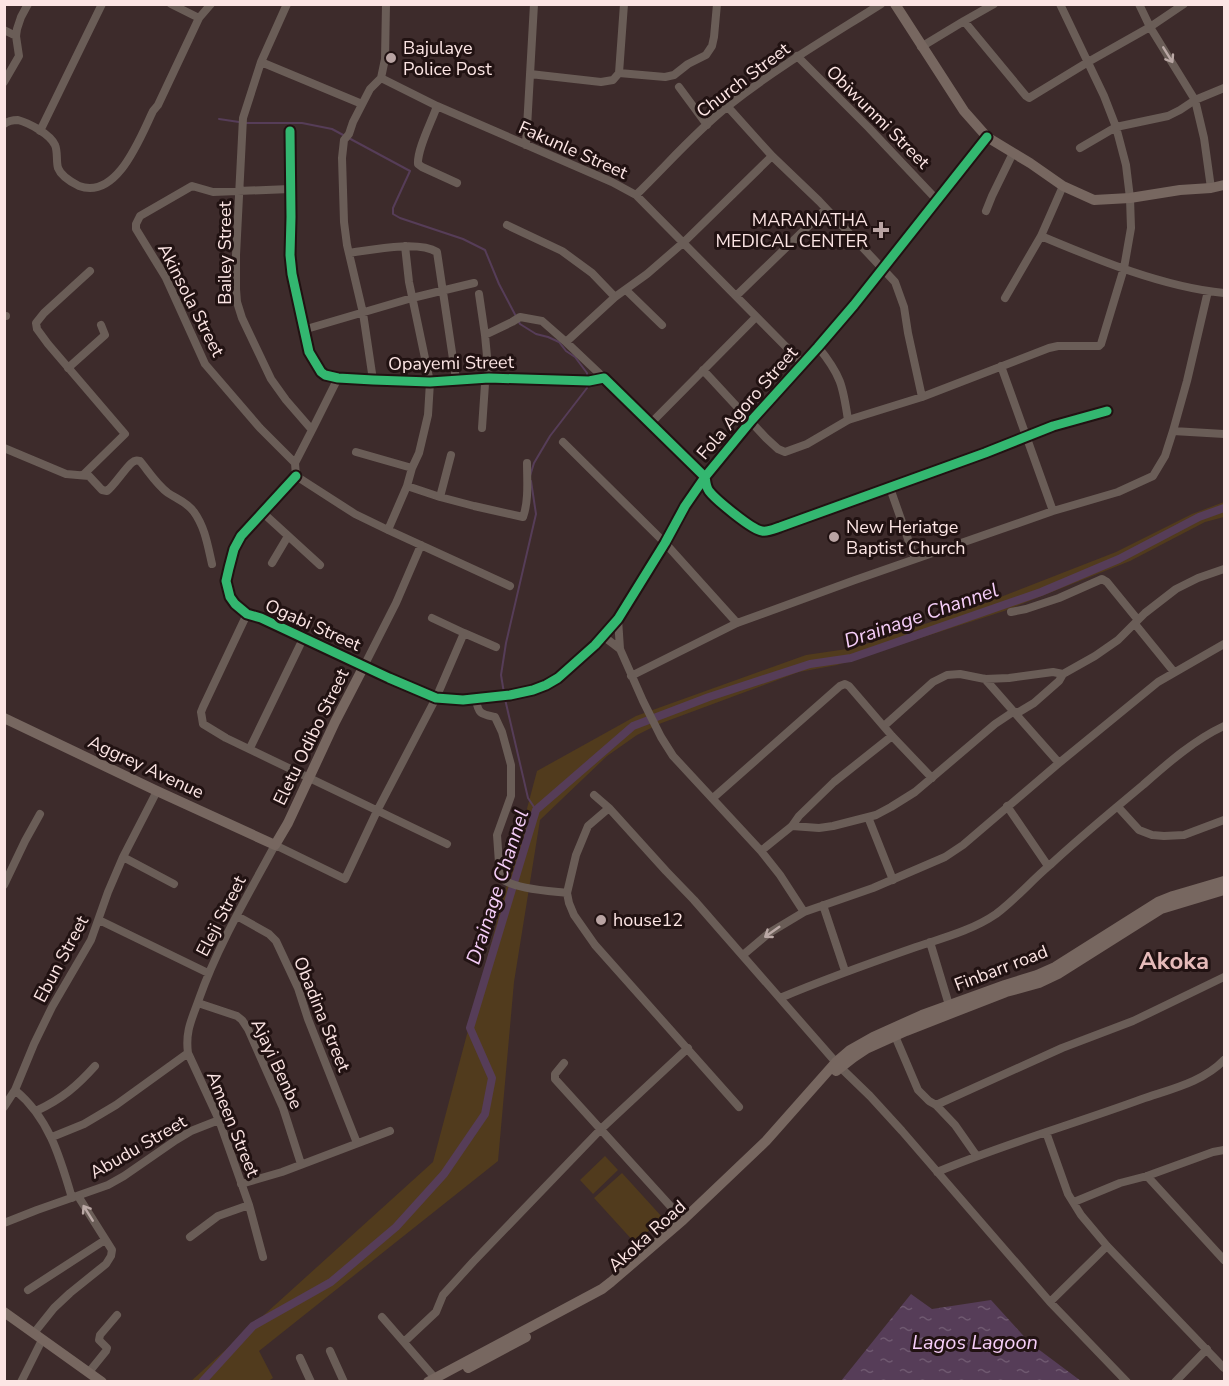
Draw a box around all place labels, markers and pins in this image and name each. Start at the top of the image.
place label: Bajulaye Police Post [403,36,492,81]
marker: Bajulaye Police Post [384,51,398,65]
place label: MARANATHA MEDICAL CENTER [716,208,868,253]
marker: MARANATHA MEDICAL CENTER [872,221,890,239]
place label: New Heriatge Baptist Church [846,515,965,560]
marker: New Heriatge Baptist Church [827,530,841,544]
place label: house12 [613,908,683,932]
marker: house12 [594,913,608,927]

